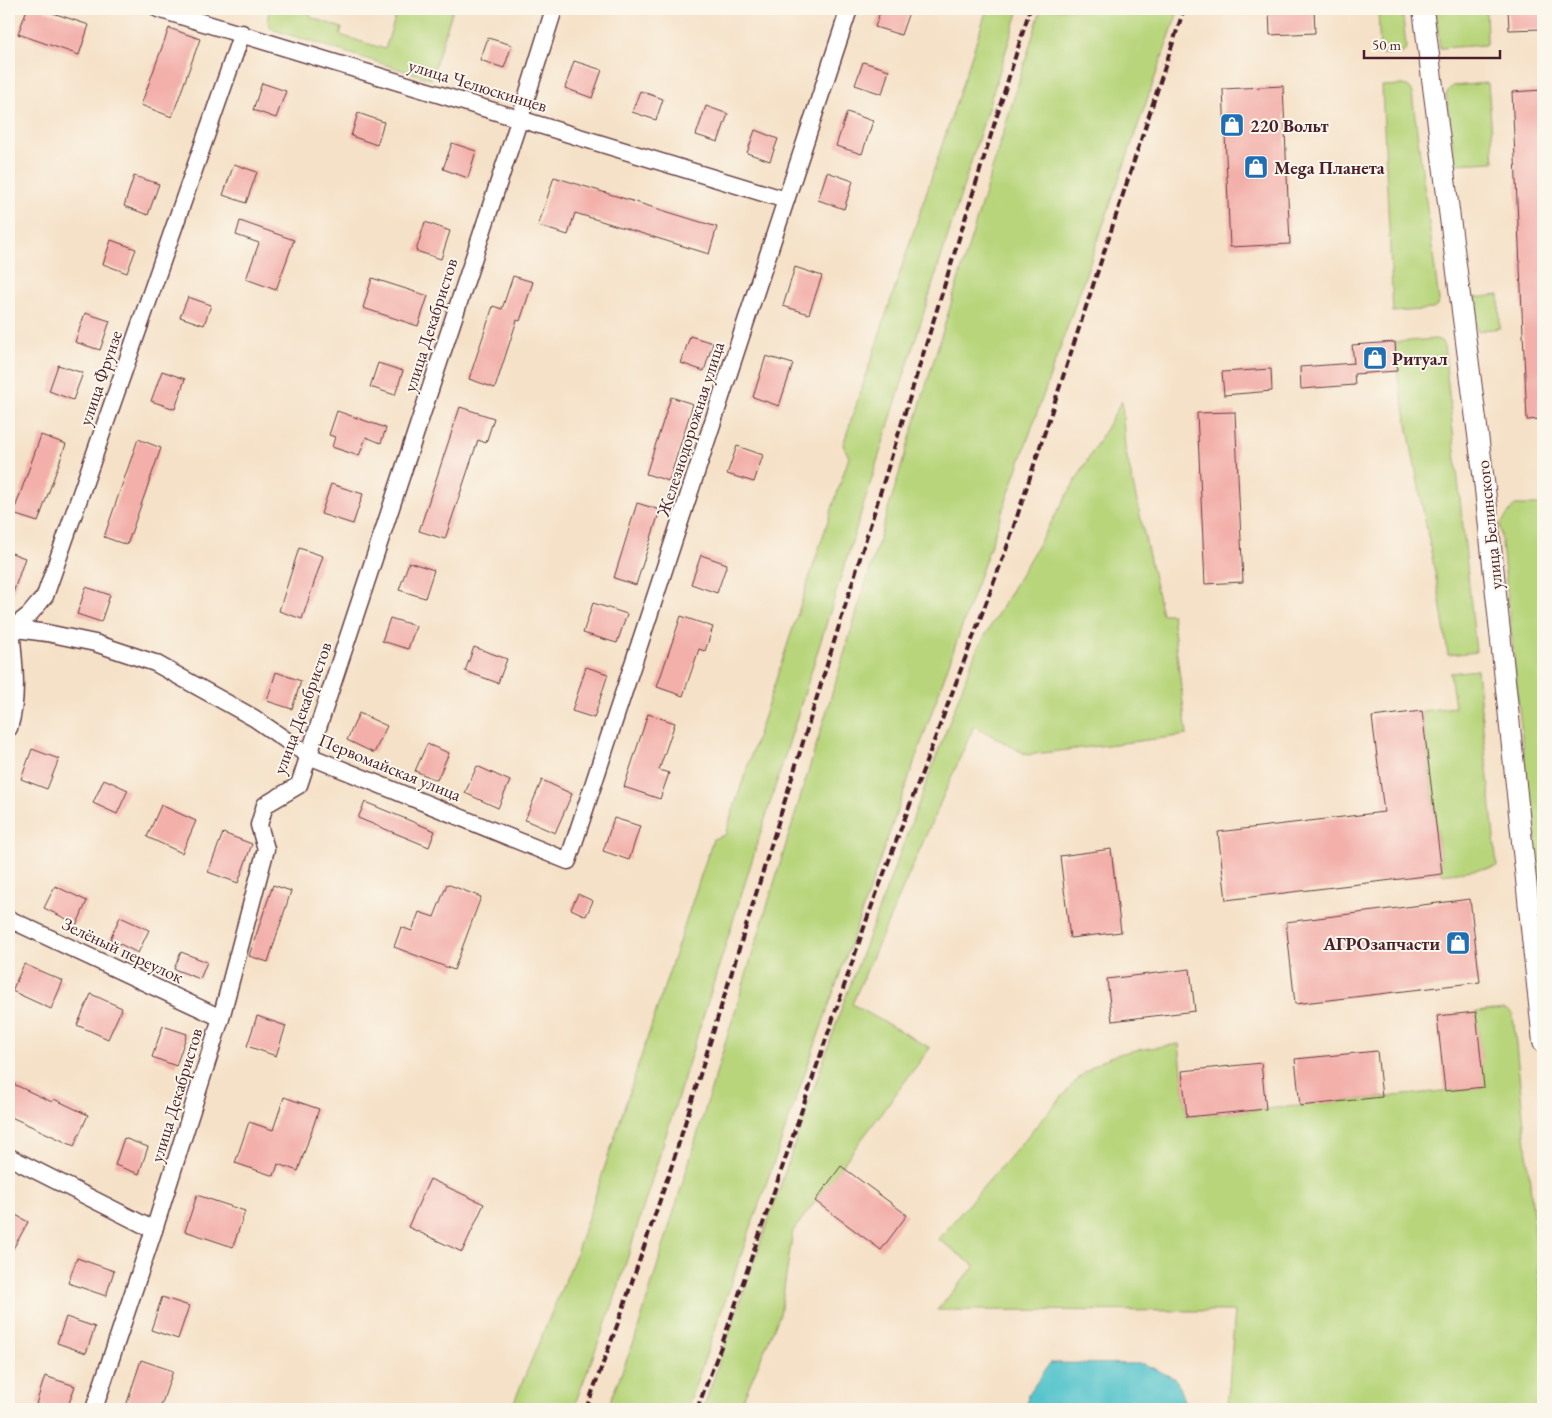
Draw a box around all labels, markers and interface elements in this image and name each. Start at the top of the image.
scale bar [1364,28,1501,60]
text: 50 m [1372,35,1401,54]
street label: улица Челюскинцев [406,53,550,117]
shop icon: 220 Вольт [1219,112,1245,138]
place label: 220 Вольт [1250,114,1329,137]
shop icon: Mega Планета [1243,154,1269,180]
place label: Mega Планета [1274,156,1385,179]
street label: улица Декабристов [398,255,463,395]
street label: улица Фрунзе [73,327,127,429]
street label: Железнодорожная улица [651,338,729,520]
shop icon: Ритуал [1362,345,1388,371]
place label: Ритуал [1392,347,1448,370]
street label: улица Белинского [1471,459,1507,591]
street label: улица Декабристов [267,638,337,777]
street label: Первомайская улица [315,728,465,806]
street label: Зелёный переулок [59,912,188,988]
shop icon: АГРОзапчасти [1445,930,1471,956]
place label: АГРОзапчасти [1322,932,1440,955]
street label: улица Декабристов [145,1025,207,1165]

